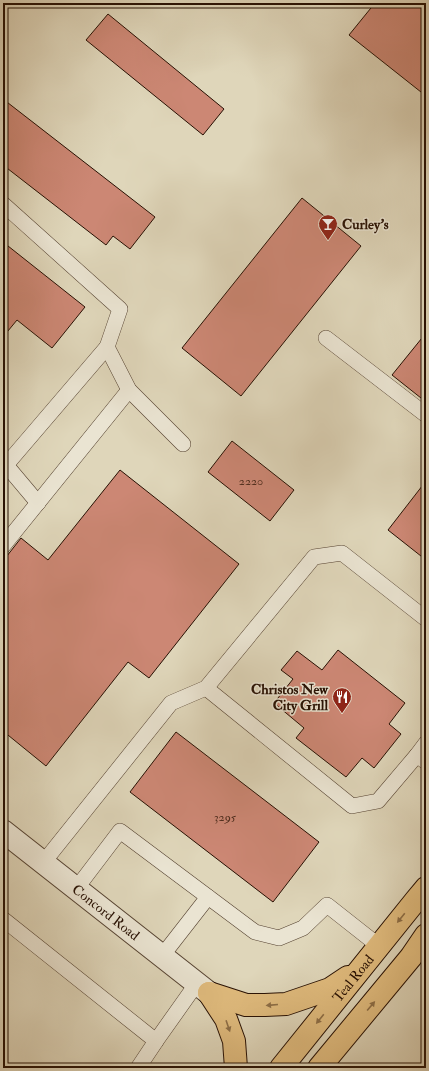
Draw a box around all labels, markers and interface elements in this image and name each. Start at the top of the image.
bar icon: Curley's [317,213,339,241]
place label: Curley's [342,216,389,234]
house number: 2220 [239,474,263,489]
place label: Christos New City Grill [251,681,329,715]
restaurant icon: Christos New City Grill [331,686,353,714]
house number: 3295 [214,810,237,825]
street label: Concord Road [69,880,143,944]
one-way arrow [397,913,405,924]
street label: Teal Road [329,951,377,1006]
one-way arrow [367,1000,376,1011]
one-way arrow [266,1001,278,1008]
one-way arrow [315,1014,324,1025]
one-way arrow [226,1021,232,1033]

